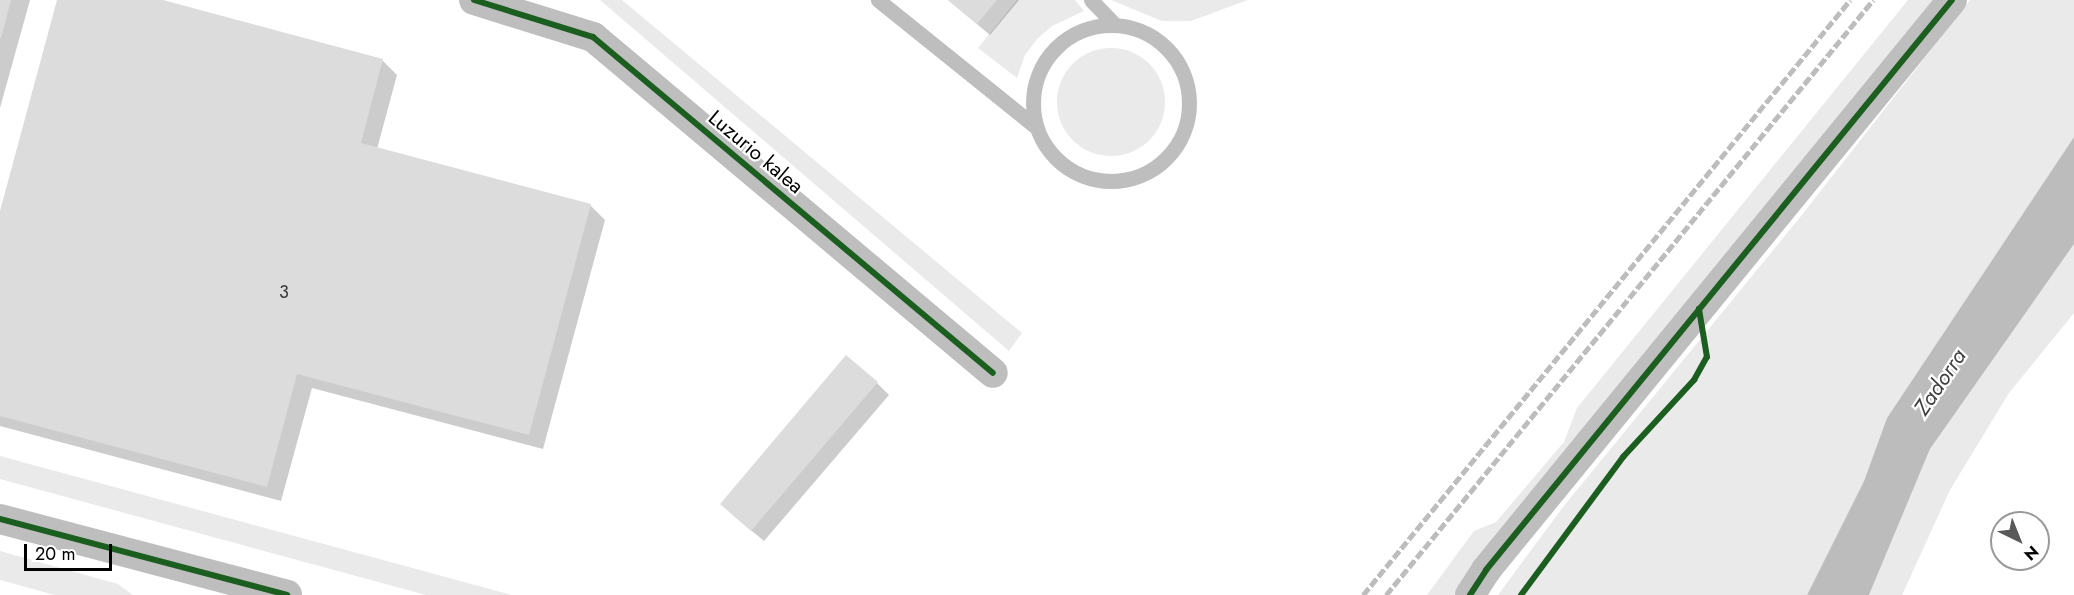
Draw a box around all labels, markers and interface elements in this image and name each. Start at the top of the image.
street label: Luzurio kalea [703,105,809,199]
house number: 3 [279,281,289,303]
water label: Zadorra [1908,344,1972,420]
north arrow [1990,511,2050,571]
scale bar [27,532,116,570]
text: N [2019,540,2044,566]
text: 20 m [35,541,75,567]

